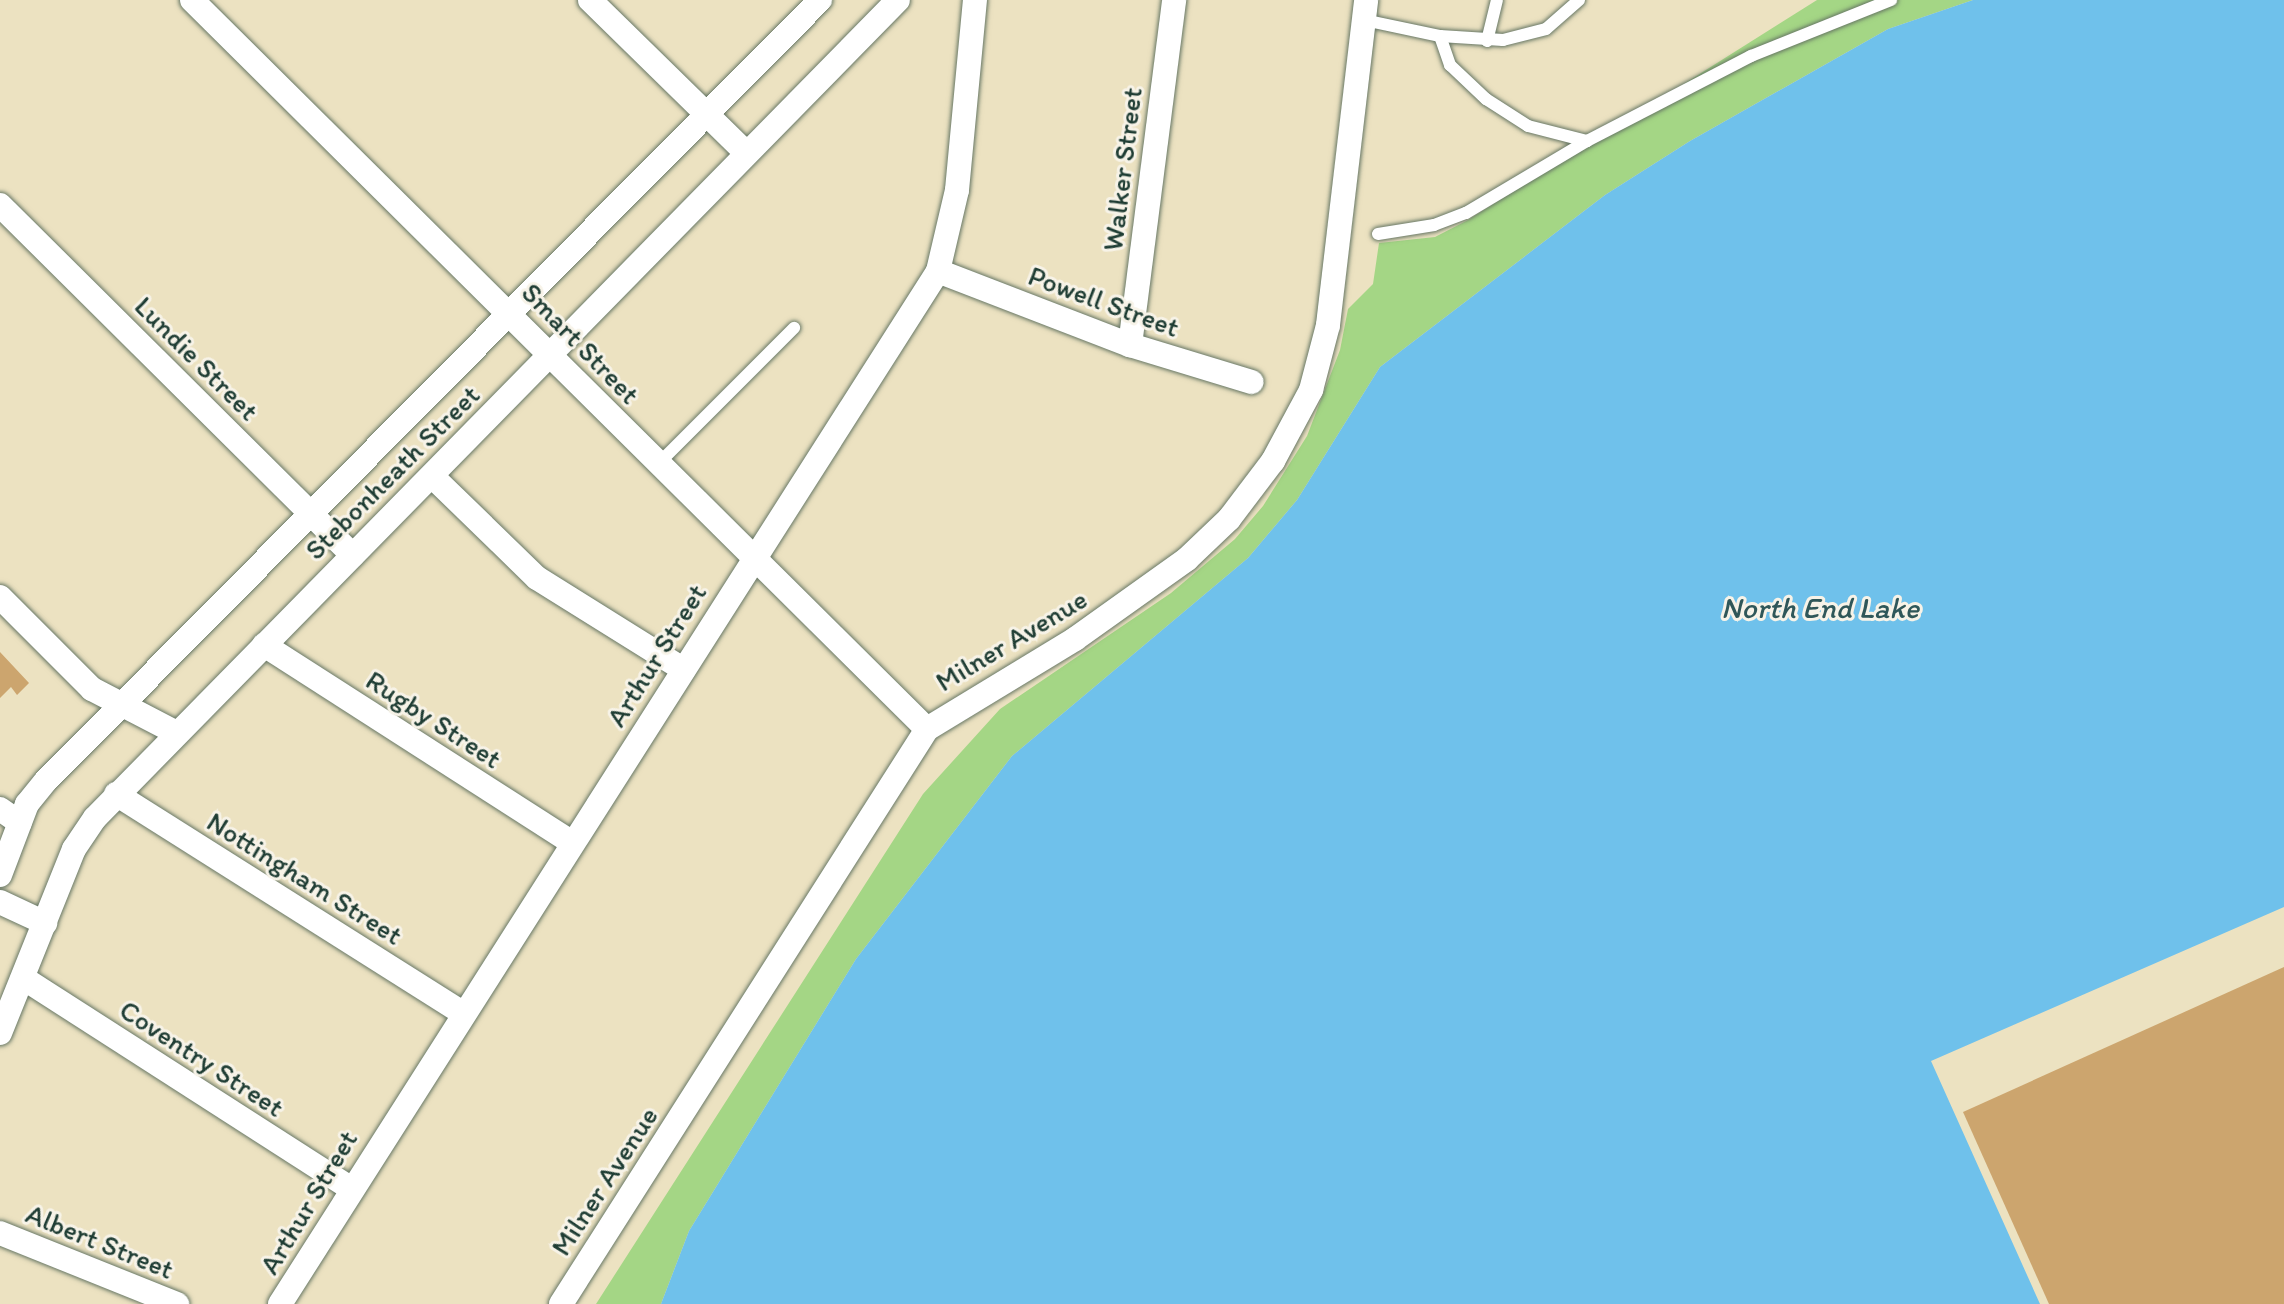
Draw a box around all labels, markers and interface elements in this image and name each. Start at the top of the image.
street label: Walker Street [1095,85,1149,253]
street label: Powell Street [1024,258,1184,344]
street label: Smart Street [515,275,647,411]
street label: Lundie Street [128,289,266,427]
street label: Stebonheath Street [298,378,486,566]
street label: Arthur Street [599,578,713,732]
street label: Milner Avenue [929,582,1093,698]
water label: North End Lake [1721,590,1919,626]
street label: Rugby Street [360,663,508,775]
street label: Nottingham Street [201,804,409,952]
street label: Coventry Street [114,993,290,1123]
street label: Milner Avenue [544,1100,664,1262]
street label: Arthur Street [252,1124,364,1280]
street label: Albert Street [22,1196,178,1286]

